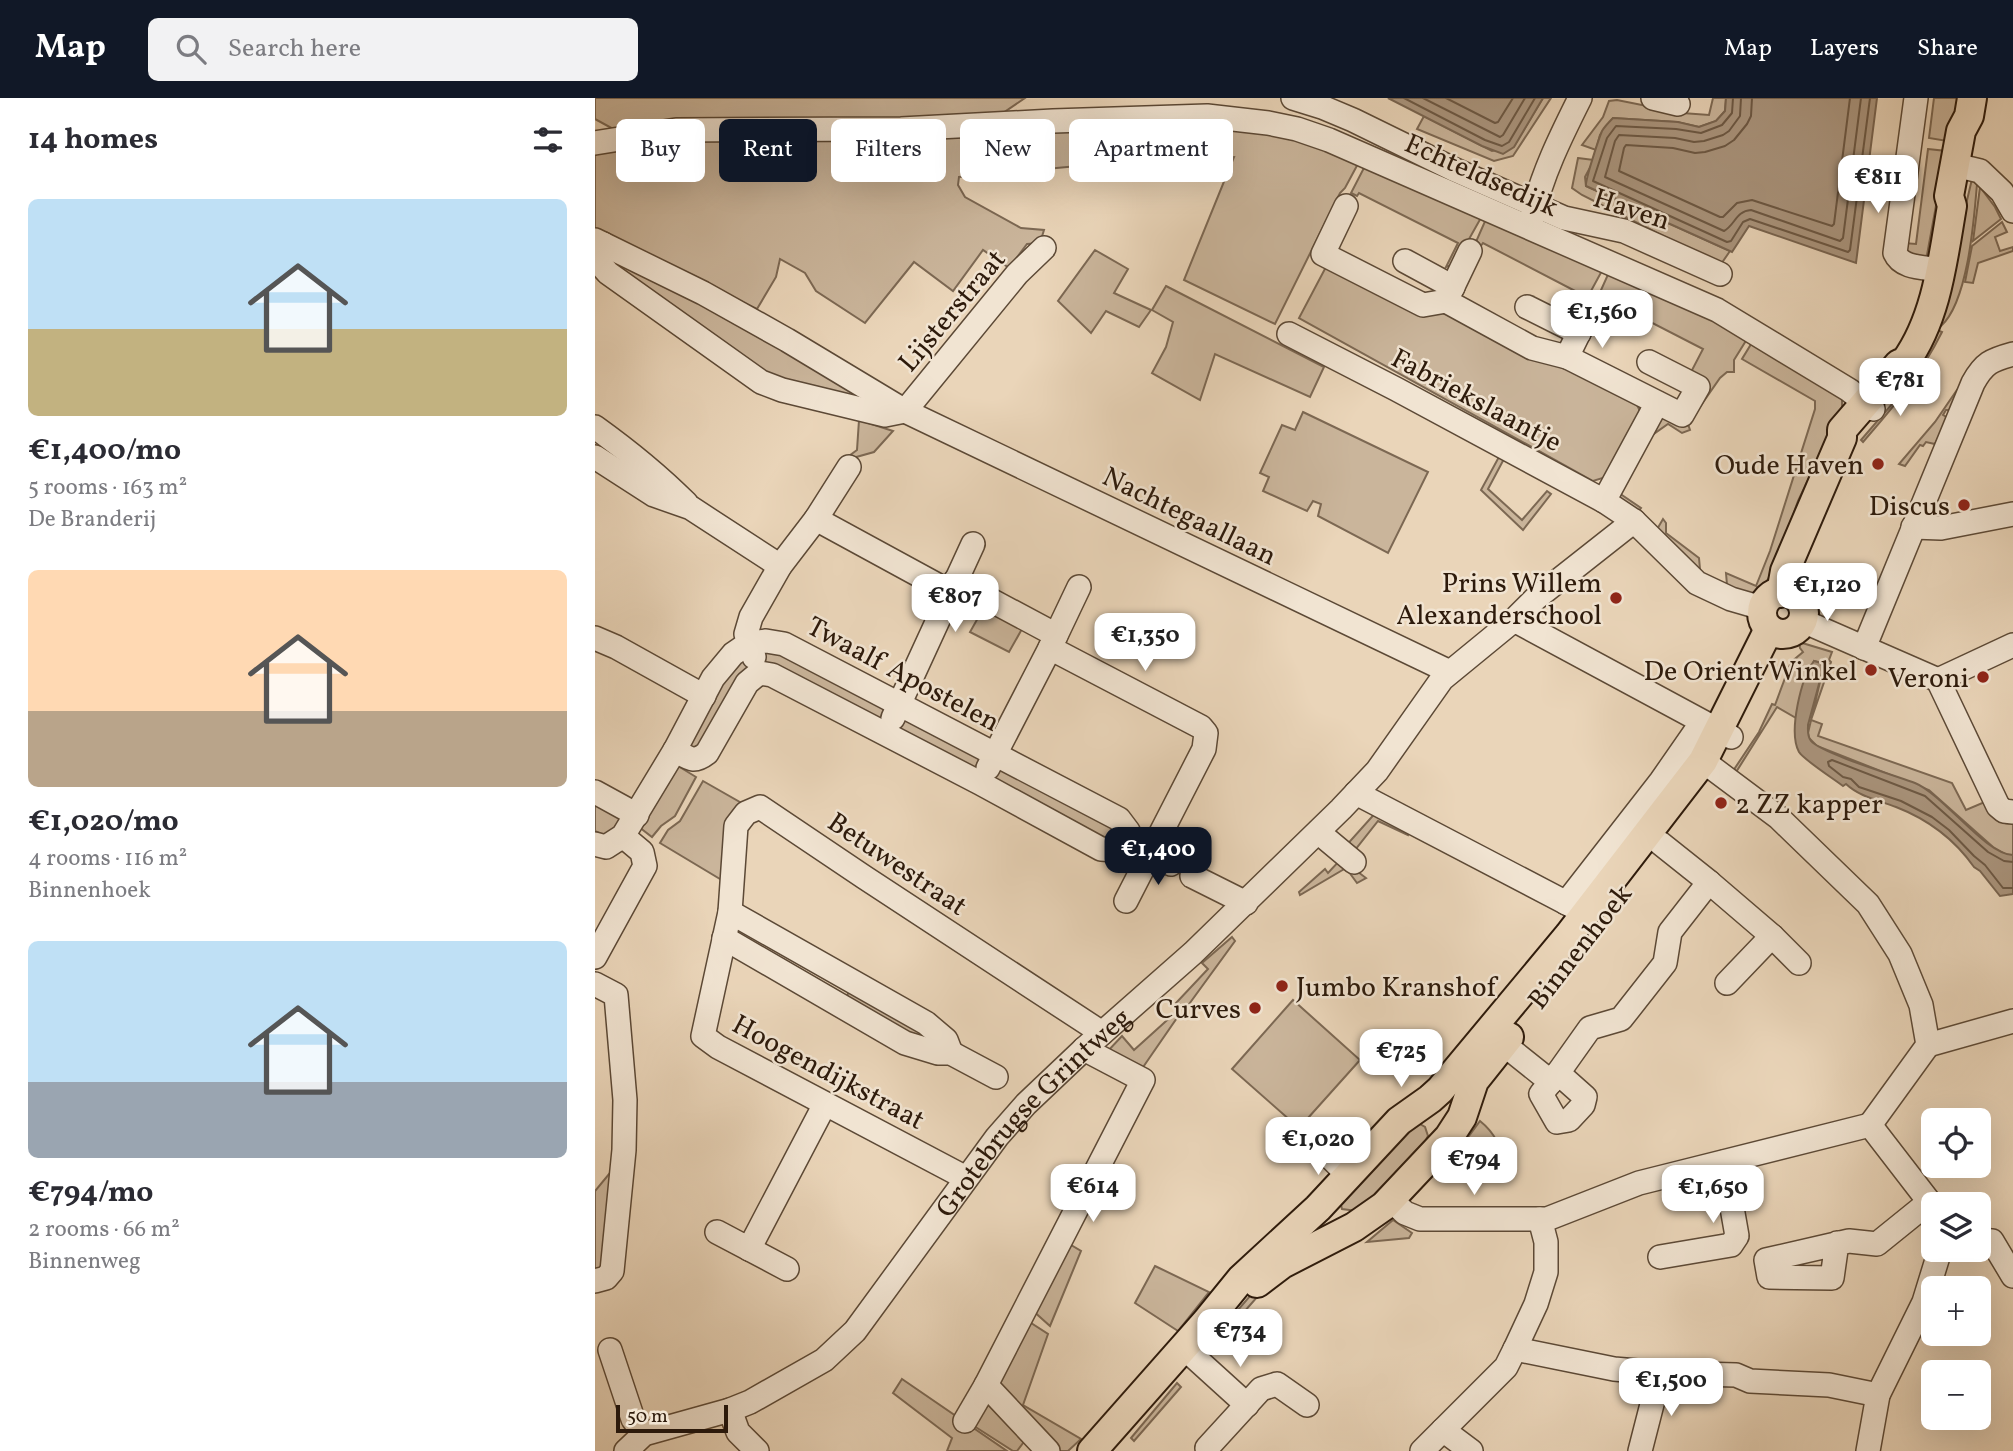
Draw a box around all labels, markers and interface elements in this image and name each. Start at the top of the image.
search box [148,18,638,81]
text: Map [35,26,106,72]
icon: search [172,30,210,68]
text: Search here [228,31,361,67]
text: Map [1724,32,1772,66]
text: Layers [1810,32,1879,66]
text: Share [1917,32,1978,66]
text: 14 homes [28,119,158,161]
chip: Buy [616,119,705,182]
chip: Rent [719,119,817,182]
chip: Filters [831,119,946,182]
chip: New [960,119,1055,182]
chip: Apartment [1069,119,1233,182]
icon: filters [529,121,567,159]
street label: Echteldsedijk [1398,125,1564,228]
pin: €811 [1837,156,1919,215]
text: €811 [1854,162,1902,194]
street label: Haven [1588,180,1675,241]
street label: Lijsterstraat [890,242,1016,381]
icon: home [235,245,361,371]
pin: €1,560 [1545,290,1659,350]
text: €1,560 [1567,297,1637,329]
street label: Fabriekslaantje [1384,340,1568,463]
pin: €781 [1859,358,1941,418]
text: €781 [1875,365,1925,397]
text: €1,400/mo [28,430,181,472]
place label: Oude Haven [1714,447,1864,486]
marker: Oude Haven [1870,456,1886,472]
street label: Nachtegaallaan [1095,458,1283,576]
text: 5 rooms · 163 m² [28,472,187,504]
place label: Discus [1869,488,1950,527]
marker: Discus [1956,497,1972,513]
text: De Branderij [28,504,156,536]
pin: €1,120 [1770,564,1884,623]
place label: Prins Willem Alexanderschool [1396,565,1602,636]
text: €1,120 [1793,570,1861,602]
pin: €807 [914,574,996,634]
text: €807 [928,581,982,613]
marker: Prins Willem Alexanderschool [1608,590,1624,606]
street label: Twaalf Apostelen [799,608,1006,743]
pin: €1,350 [1088,614,1202,673]
icon: home [235,616,361,742]
text: €1,350 [1110,620,1180,652]
place label: De Orient Winkel [1644,653,1857,692]
place label: Veroni [1887,660,1969,699]
marker: De Orient Winkel [1863,662,1879,678]
marker: Veroni [1975,669,1991,685]
place label: 2 ZZ kapper [1735,786,1883,825]
marker: 2 ZZ kapper [1713,795,1729,811]
text: €1,020/mo [28,801,179,843]
street label: Betuwestraat [819,804,974,926]
pin: €1,400 [1101,828,1215,887]
text: €1,400 [1121,834,1195,866]
text: 4 rooms · 116 m² [28,843,187,875]
text: Binnenhoek [28,875,151,907]
street label: Binnenhoek [1520,877,1642,1018]
place label: Jumbo Kranshof [1296,969,1499,1008]
marker: Jumbo Kranshof [1274,978,1290,994]
icon: home [235,987,361,1113]
place label: Curves [1155,991,1241,1030]
street label: Grotebrugse Grintweg [927,999,1140,1226]
marker: Curves [1247,1000,1263,1016]
street label: Hoogendijkstraat [725,1006,931,1140]
pin: €725 [1360,1030,1442,1089]
text: €725 [1376,1036,1426,1068]
map controls [1921,1108,1991,1430]
button: locate [1921,1108,1991,1178]
pin: €1,020 [1261,1118,1375,1177]
text: €1,020 [1281,1124,1355,1156]
pin: €794 [1433,1138,1515,1197]
text: €794 [1447,1144,1501,1176]
pin: €614 [1052,1164,1134,1224]
pin: €1,650 [1656,1166,1770,1225]
text: €614 [1067,1171,1119,1203]
text: €794/mo [28,1172,153,1214]
text: €1,650 [1678,1172,1748,1204]
button: layers [1921,1192,1991,1262]
text: 2 rooms · 66 m² [28,1214,180,1246]
text: Binnenweg [28,1246,141,1278]
button: + [1921,1276,1991,1346]
pin: €734 [1199,1310,1281,1369]
text: €734 [1213,1316,1267,1348]
pin: €1,500 [1614,1358,1728,1418]
button: − [1921,1360,1991,1430]
text: €1,500 [1635,1365,1707,1397]
scale bar [616,1402,728,1434]
text: 50 m [627,1404,668,1430]

